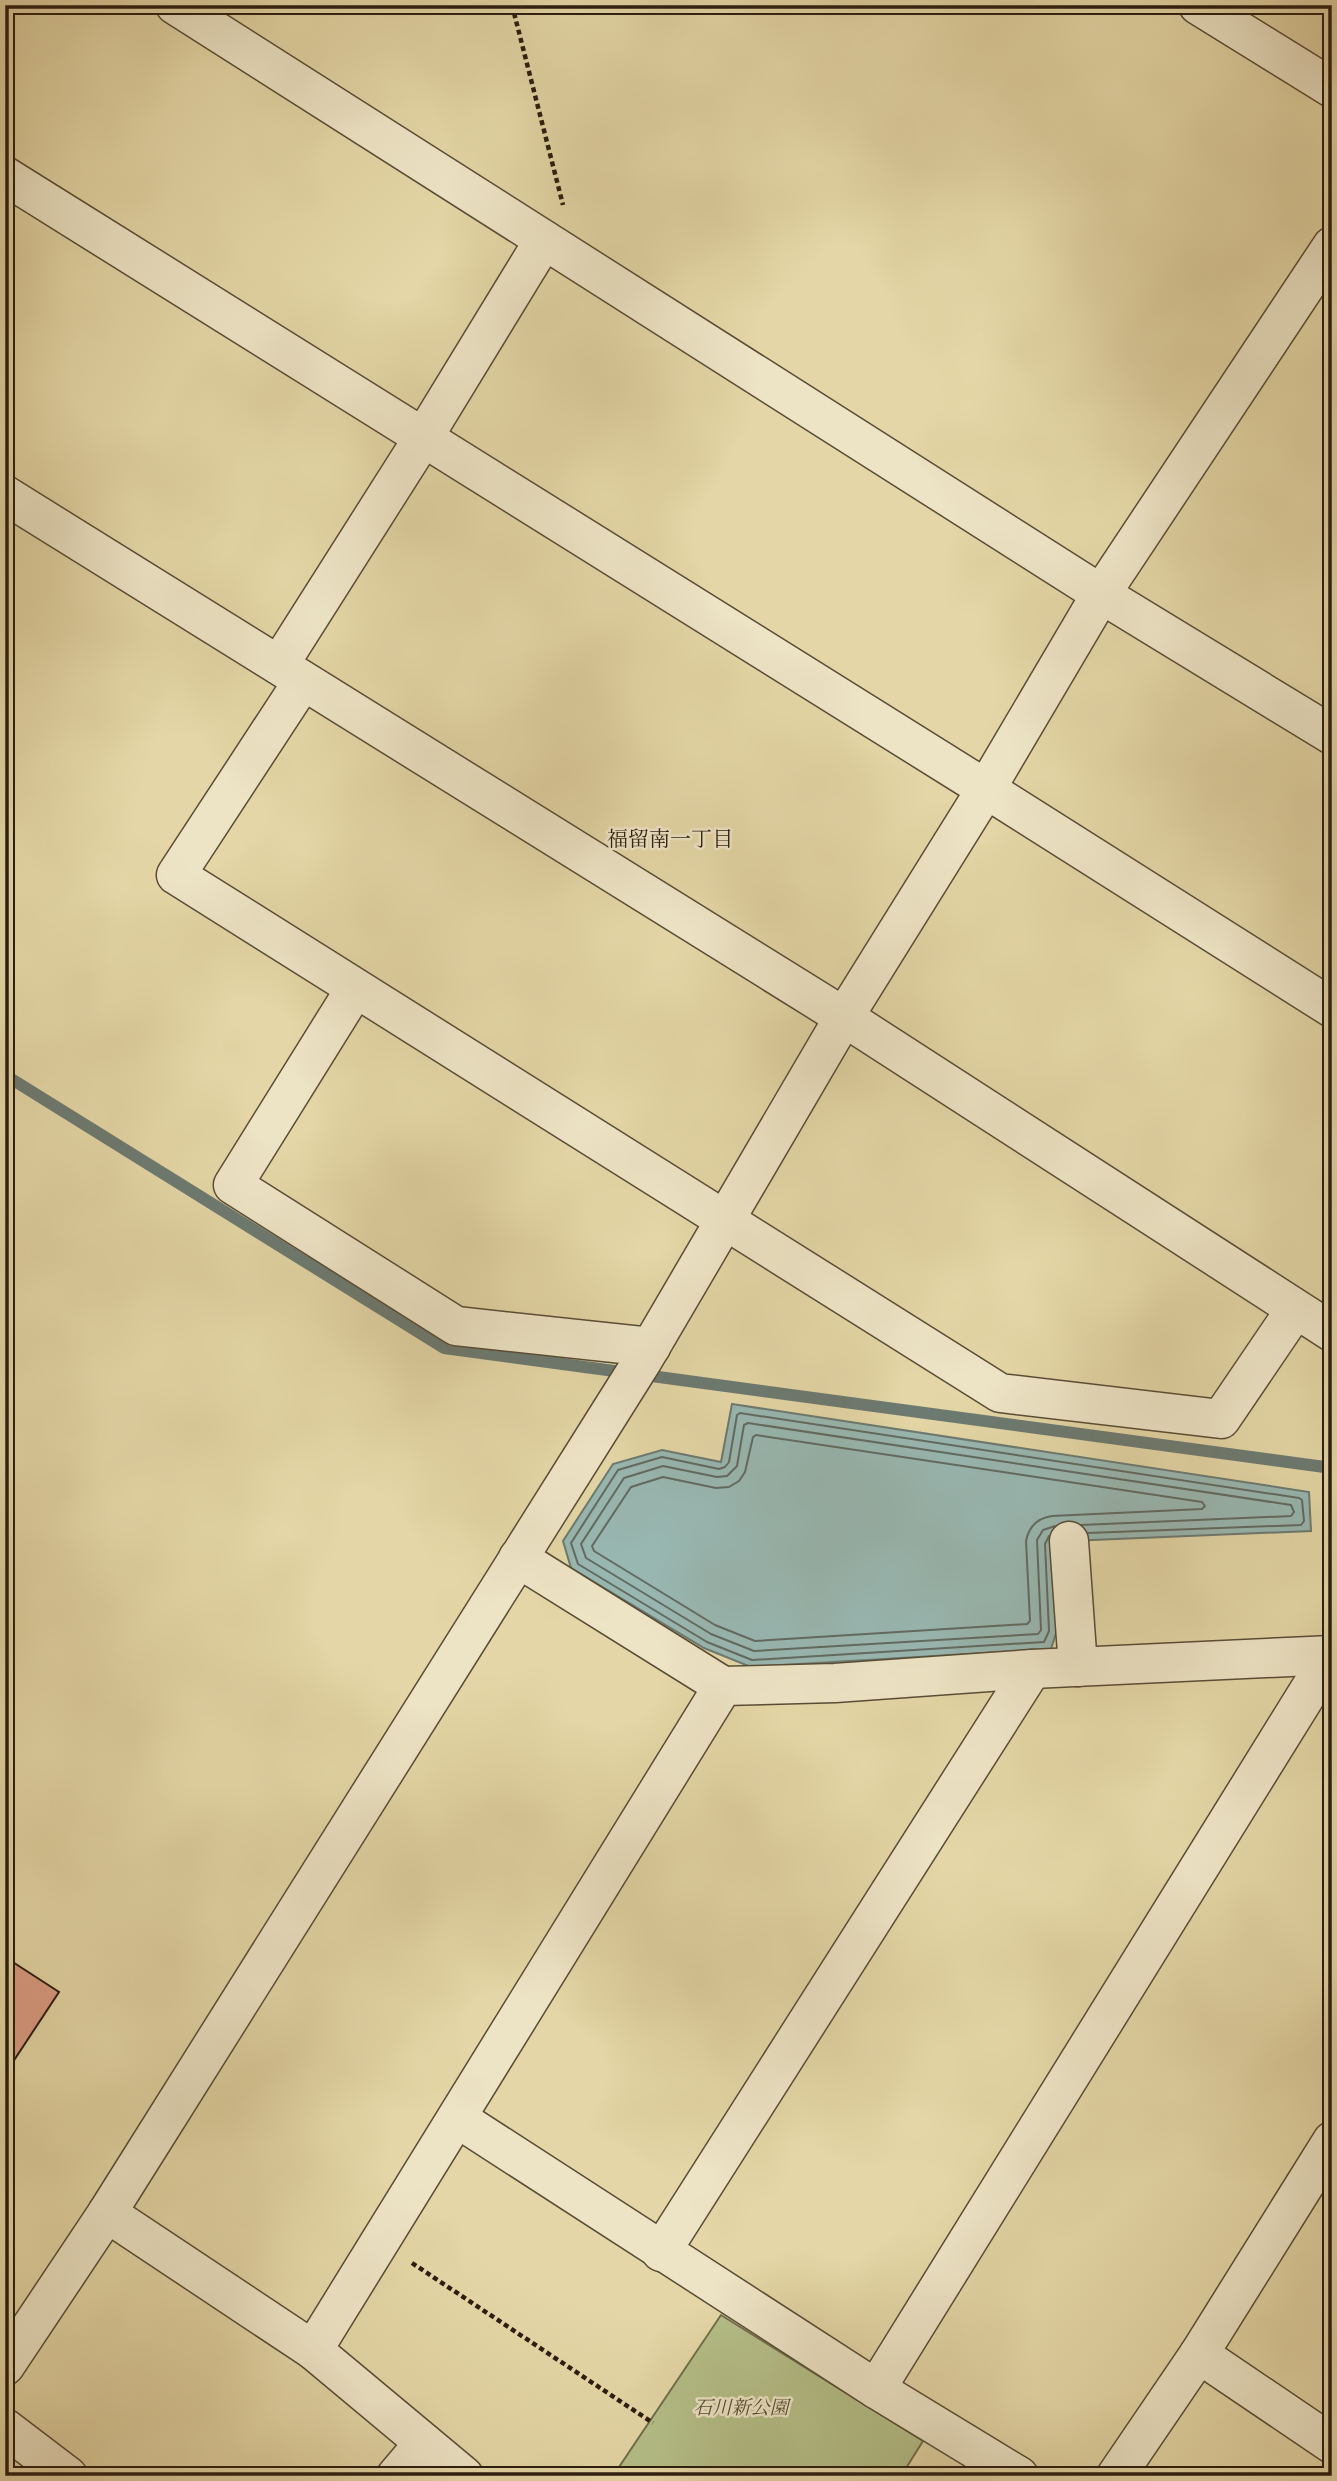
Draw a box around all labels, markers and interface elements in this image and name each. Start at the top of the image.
district label: 福留南一丁目 [607,826,733,852]
park label: 石川新公園 [693,2396,791,2419]

